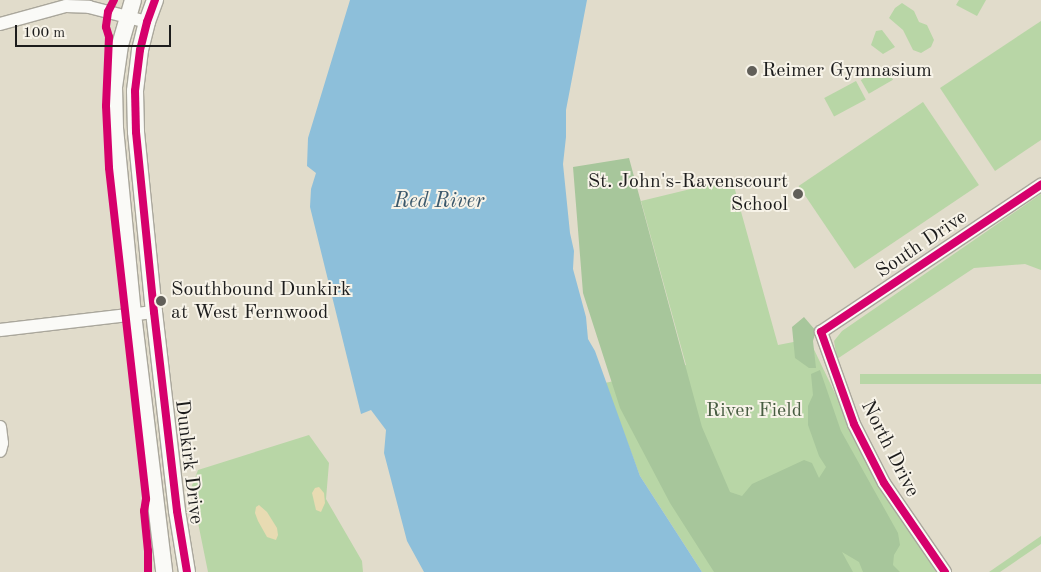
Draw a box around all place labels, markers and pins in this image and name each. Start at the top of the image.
place label: Reimer Gymnasium [762,59,932,83]
marker: Reimer Gymnasium [746,65,758,77]
place label: St. John's-Ravenscourt School [588,170,788,217]
marker: St. John's-Ravenscourt School [792,188,804,200]
place label: Southbound Dunkirk at West Fernwood [171,278,351,325]
marker: Southbound Dunkirk at West Fernwood [155,295,167,307]

